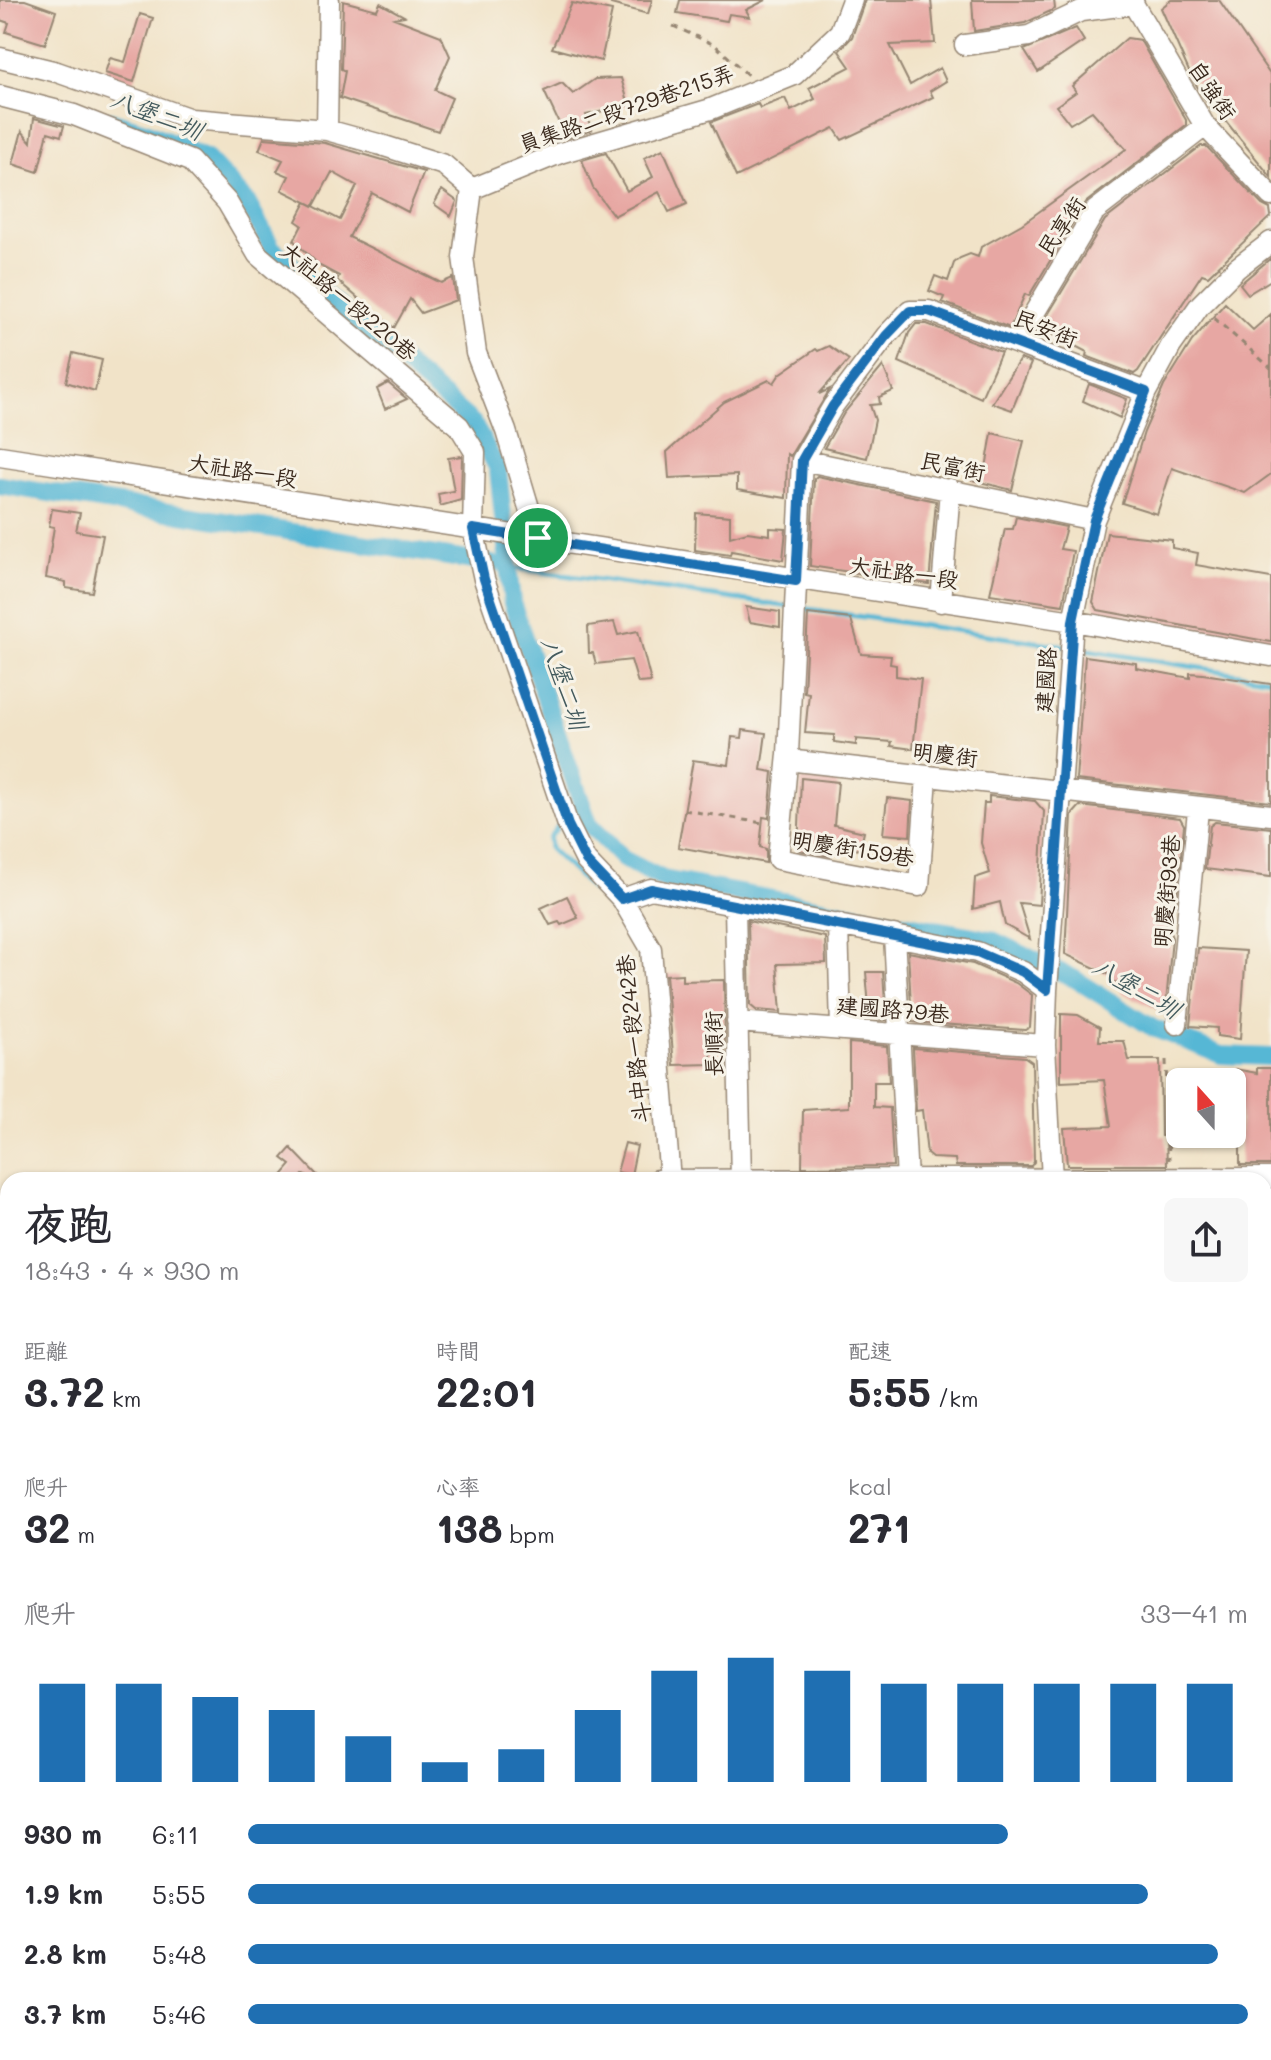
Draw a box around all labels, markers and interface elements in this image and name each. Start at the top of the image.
street label: 自強街 [1183,55,1243,125]
street label: 員集路二段729巷215弄 [514,57,738,159]
water label: 八堡二圳 [107,82,210,147]
street label: 民享街 [1031,191,1091,261]
street label: 大社路一段220巷 [275,235,423,367]
street label: 民安街 [1010,303,1082,353]
street label: 民富街 [918,445,988,487]
street label: 大社路一段 [186,447,300,493]
pin [504,504,572,572]
icon: arrive [516,516,560,560]
street label: 大社路一段 [848,550,960,594]
water label: 八堡二圳 [535,633,596,736]
street label: 建國路 [1028,646,1062,714]
street label: 明慶街 [910,736,980,772]
street label: 明慶街159巷 [790,824,916,872]
street label: 明慶街93巷 [1147,833,1185,949]
water label: 八堡二圳 [1088,950,1189,1026]
street label: 斗中路一段242巷 [610,953,656,1125]
street label: 建國路79巷 [835,990,951,1028]
street label: 長順街 [698,1011,728,1077]
north arrow [1166,1068,1246,1148]
map controls [1166,1068,1246,1148]
text: 夜跑 [24,1194,112,1251]
button: share [1164,1198,1248,1282]
text: 18:43 · 4 × 930 m [24,1253,240,1287]
text: 距離 [24,1336,68,1365]
text: 時間 [436,1336,480,1365]
text: 配速 [848,1336,892,1365]
text: 3.72 [24,1365,105,1417]
text: 22:01 [436,1365,537,1417]
text: 5:55 [848,1365,931,1417]
text: km [105,1384,141,1413]
text: /km [931,1384,979,1413]
text: 爬升 [24,1472,68,1501]
text: 心率 [436,1472,480,1501]
text: kcal [848,1472,892,1501]
text: 32 [24,1501,70,1553]
text: 138 [436,1501,503,1553]
text: 271 [848,1501,910,1553]
text: m [70,1520,95,1549]
text: bpm [503,1520,555,1549]
text: 爬升 [24,1596,76,1630]
text: 33–41 m [1140,1596,1248,1630]
text: 930 m [24,1817,102,1851]
text: 6:11 [152,1817,199,1851]
text: 1.9 km [24,1877,103,1911]
text: 5:55 [152,1877,206,1911]
text: 2.8 km [24,1937,107,1971]
text: 5:48 [152,1937,206,1971]
text: 3.7 km [24,1997,106,2031]
text: 5:46 [152,1997,206,2031]

